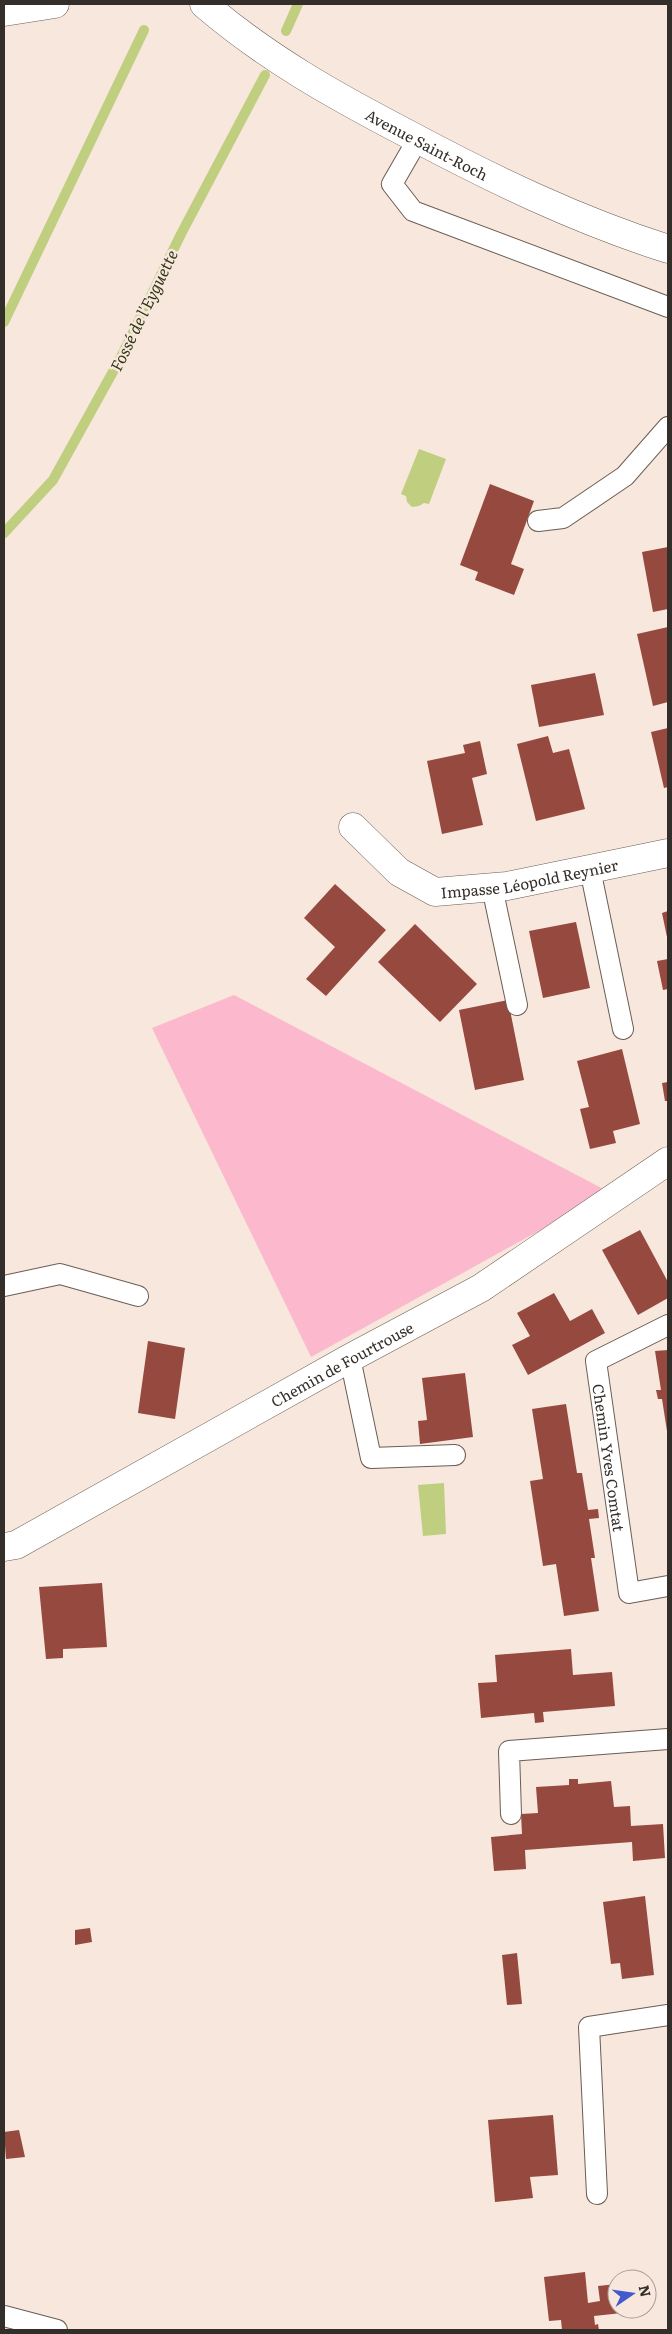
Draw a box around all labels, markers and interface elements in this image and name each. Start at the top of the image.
street label: Avenue Saint-Roch [362,102,492,185]
water label: Fossé de l'Eyguette [103,245,183,375]
street label: Impasse Léopold Reynier [440,852,620,903]
street label: Chemin de Fourtrouse [266,1315,417,1412]
street label: Chemin Yves Comtat [588,1382,632,1533]
north arrow [607,2269,657,2319]
text: N [635,2283,657,2299]

